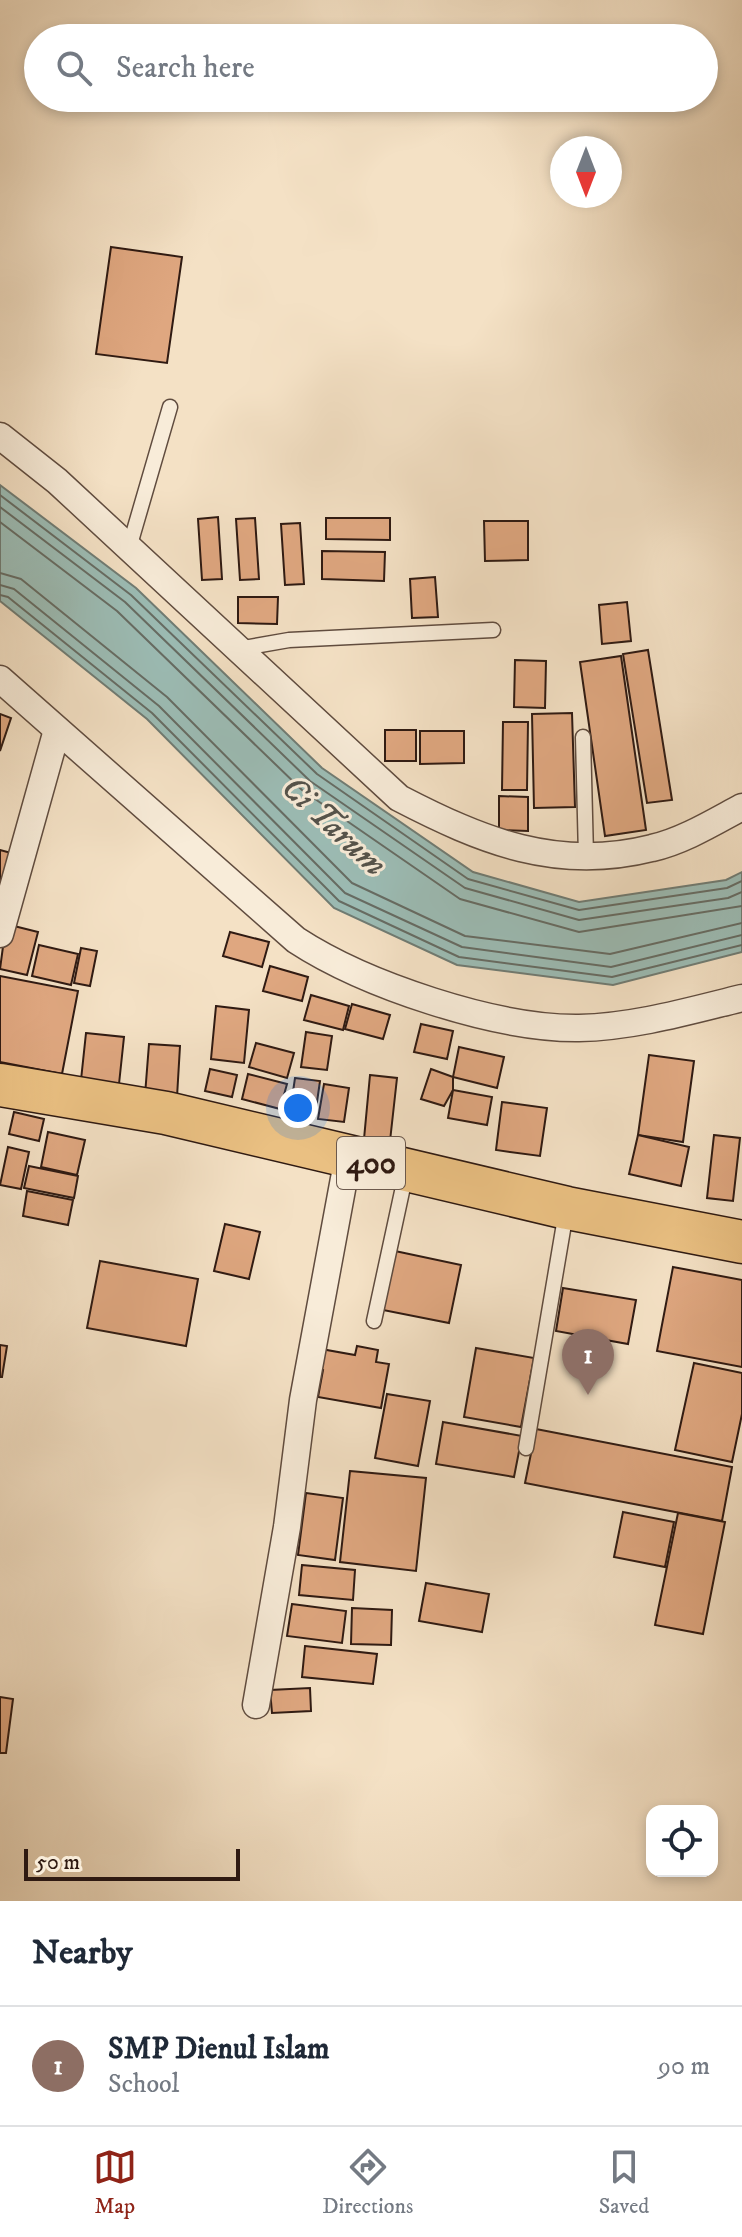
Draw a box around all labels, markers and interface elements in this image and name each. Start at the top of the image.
search box [24,24,718,112]
icon: search [52,46,96,90]
text: Search here [116,50,255,87]
north arrow [550,136,622,208]
water label: Ci Tarum [272,767,395,886]
your location [278,1088,318,1128]
road number: 400 [337,1137,405,1189]
pin: 1 [562,1329,614,1395]
map controls [646,1805,718,1877]
button: locate [646,1805,718,1877]
scale bar [24,1845,240,1881]
text: 50 m [36,1849,80,1876]
text: Nearby [32,1932,133,1974]
text: SMP Dienul Islam [108,2031,330,2068]
text: 1 [53,2050,63,2083]
text: 90 m [658,2050,710,2083]
text: School [108,2068,179,2101]
tab: Map [93,2145,137,2220]
tab: Directions [322,2145,413,2220]
tab: Saved [599,2145,649,2220]

